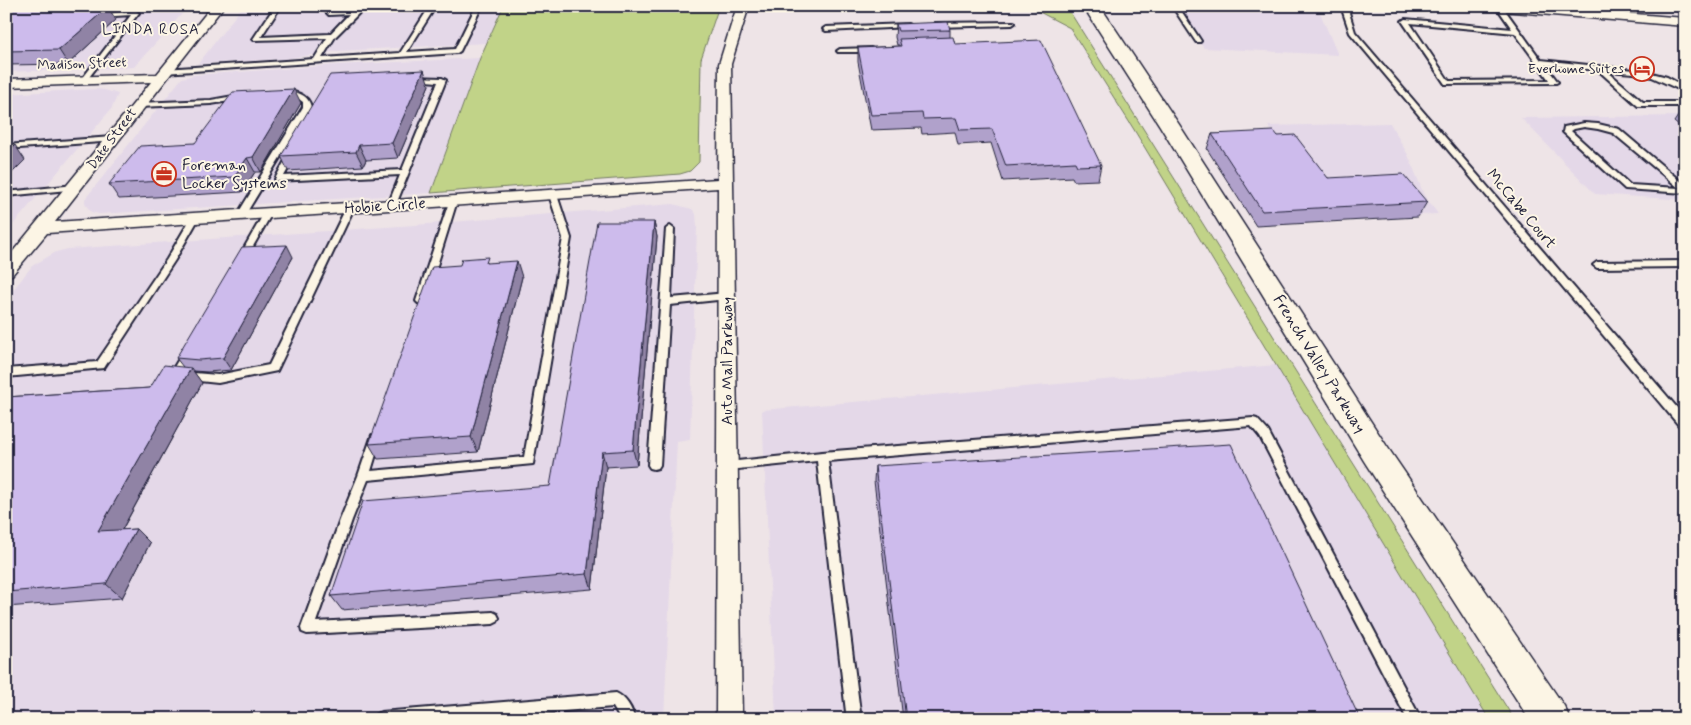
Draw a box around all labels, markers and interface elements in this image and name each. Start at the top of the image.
district label: LINDA ROSA [102,20,200,40]
street label: Madison Street [37,53,127,75]
hotel icon: Everhome Suites [1629,56,1655,82]
place label: Everhome Suites [1528,60,1624,78]
street label: Date Street [83,104,141,173]
place label: Foreman Locker Systems [182,155,287,194]
office icon: Foreman Locker Systems [151,161,177,187]
street label: McCabe Court [1481,165,1561,254]
street label: Hobie Circle [344,193,426,219]
street label: French Valley Parkway [1268,291,1370,437]
street label: Auto Mall Parkway [717,297,738,425]

